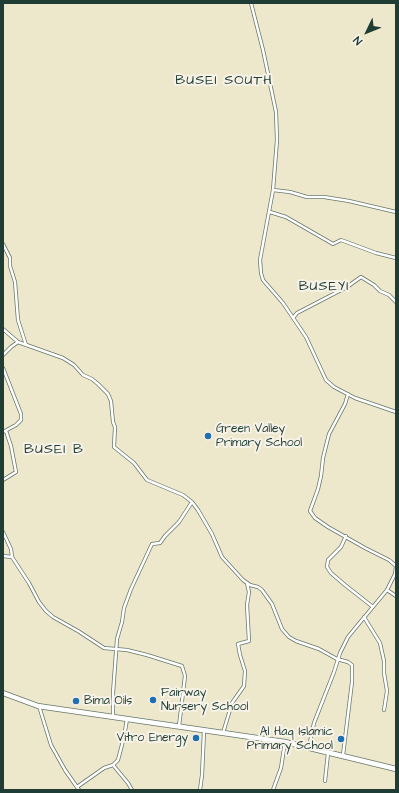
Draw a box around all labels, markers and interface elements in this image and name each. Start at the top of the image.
north arrow [347,12,387,52]
text: N [350,33,366,48]
district label: BUSEI SOUTH [175,73,273,89]
district label: BUSEYI [299,279,349,295]
place label: Green Valley Primary School [216,422,302,450]
marker: Green Valley Primary School [203,431,213,441]
district label: BUSEI B [24,442,84,458]
place label: Fairway Nursery School [161,686,248,714]
place label: Bima Oils [84,694,132,708]
marker: Fairway Nursery School [148,695,158,705]
marker: Bima Oils [71,696,81,706]
place label: Al Haq Islamic Primary School [247,725,333,753]
place label: Vitro Energy [117,731,188,745]
marker: Vitro Energy [191,733,201,743]
marker: Al Haq Islamic Primary School [336,734,346,744]

